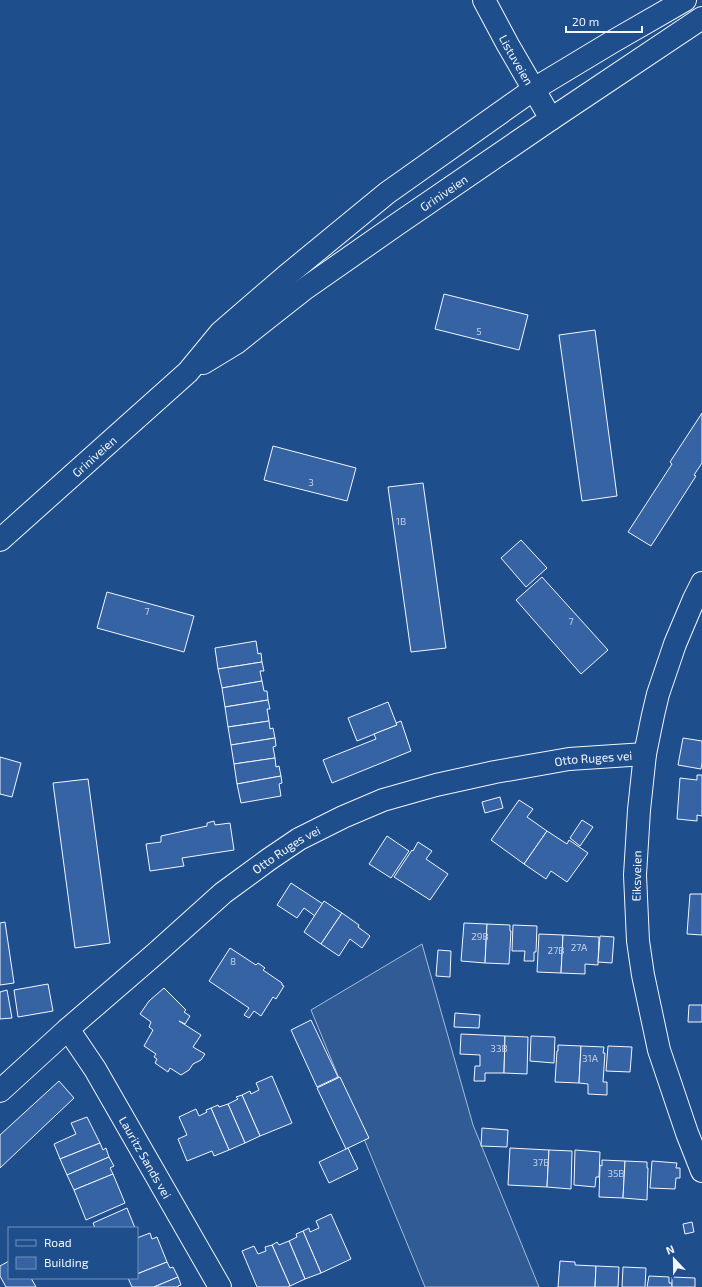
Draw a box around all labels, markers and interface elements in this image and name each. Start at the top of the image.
scale bar [566,8,642,34]
text: 20 m [572,14,599,28]
street label: Listuveien [497,32,537,87]
street label: Griniveien [417,171,470,214]
house number: 5 [476,325,482,337]
street label: Griniveien [69,433,119,479]
house number: 3 [308,476,314,488]
house number: 1B [396,515,406,527]
house number: 7 [144,605,150,617]
house number: 7 [568,615,574,627]
street label: Otto Ruges vei [553,748,633,768]
street label: Otto Ruges vei [249,823,322,876]
street label: Eiksveien [629,850,643,902]
house number: 29B [471,930,489,942]
house number: 27A [571,941,588,953]
house number: 27B [548,944,564,956]
house number: 8 [230,955,236,967]
house number: 33B [490,1042,508,1054]
house number: 31A [582,1052,599,1064]
street label: Lauritz Sands vei [117,1114,175,1201]
house number: 37B [533,1156,549,1168]
house number: 35B [607,1167,625,1179]
legend [8,1227,138,1279]
text: Road [44,1235,72,1249]
north arrow [654,1239,694,1279]
text: N [664,1242,676,1257]
text: Building [44,1255,89,1269]

